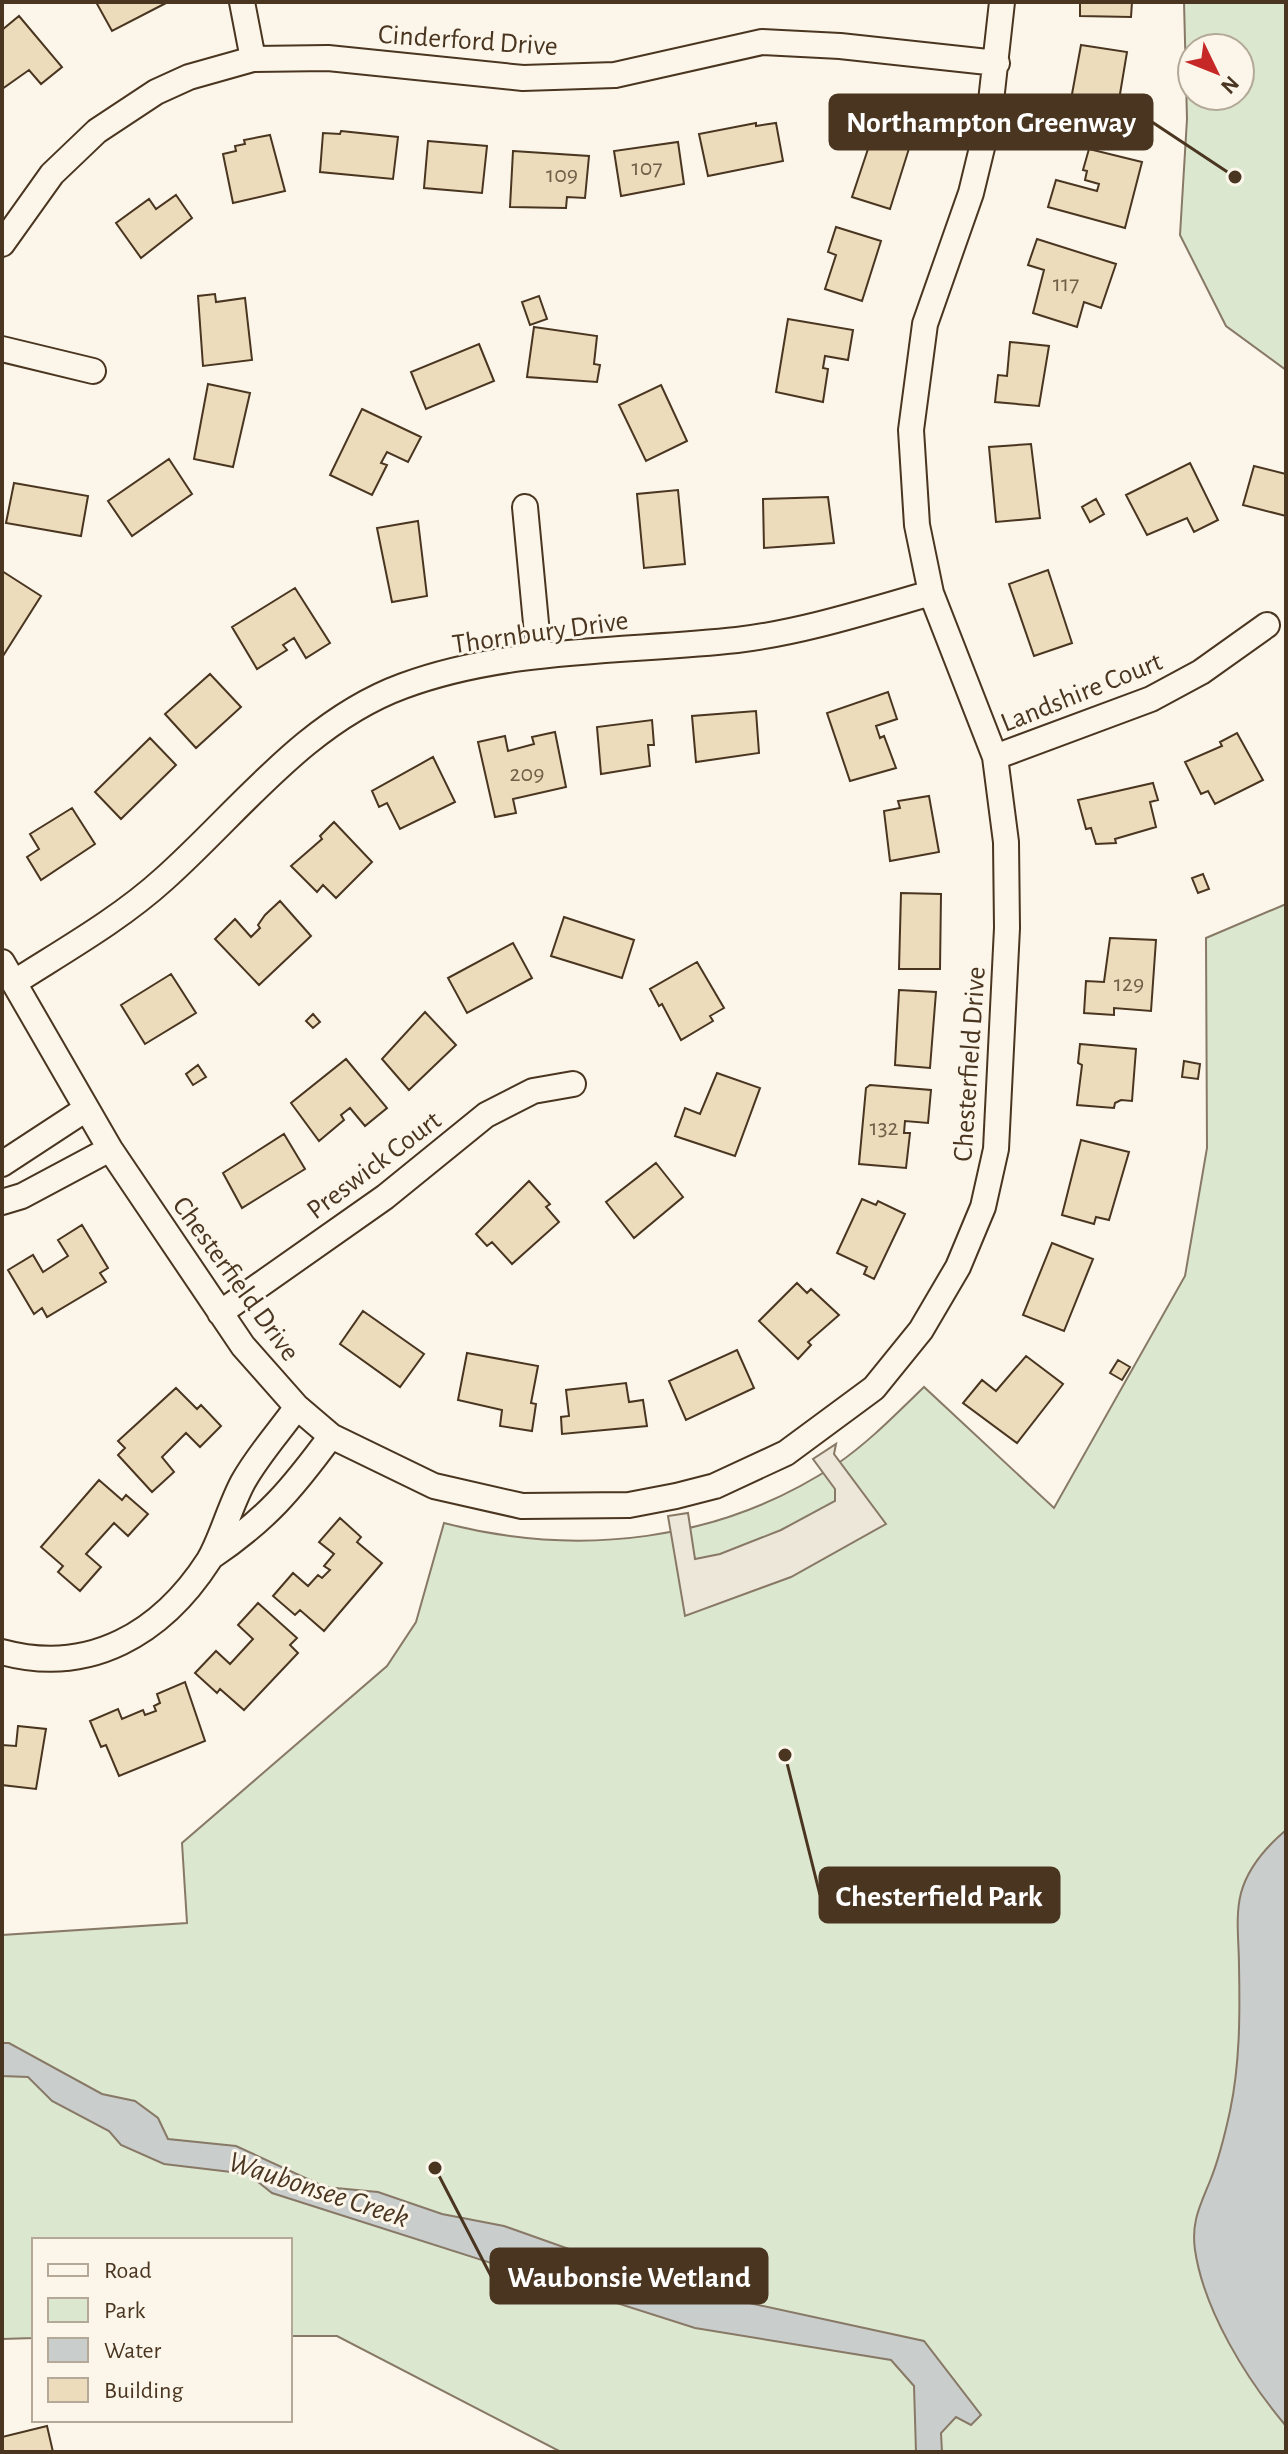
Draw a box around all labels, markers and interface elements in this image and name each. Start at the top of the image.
street label: Cinderford Drive [377,21,559,61]
north arrow [1176,32,1256,112]
text: N [1217,72,1243,98]
callout: Northampton Greenway [830,95,1152,149]
text: Northampton Greenway [846,108,1137,138]
house number: 107 [632,156,662,180]
house number: 109 [546,163,578,187]
house number: 117 [1053,272,1079,296]
street label: Thornbury Drive [450,607,630,659]
street label: Landshire Court [997,648,1166,738]
house number: 209 [510,762,544,786]
street label: Chesterfield Drive [949,966,991,1163]
house number: 129 [1114,972,1144,996]
street label: Preswick Court [302,1106,447,1225]
house number: 132 [869,1116,899,1140]
street label: Chesterfield Drive [167,1192,304,1367]
callout: Chesterfield Park [820,1868,1059,1922]
text: Chesterfield Park [835,1882,1043,1912]
water label: Waubonsee Creek [225,2147,413,2233]
legend [32,2238,292,2422]
callout: Waubonsie Wetland [491,2249,767,2303]
text: Road [104,2259,152,2283]
text: Waubonsie Wetland [507,2263,751,2293]
text: Park [104,2299,145,2323]
text: Water [104,2339,162,2363]
text: Building [104,2379,183,2403]

